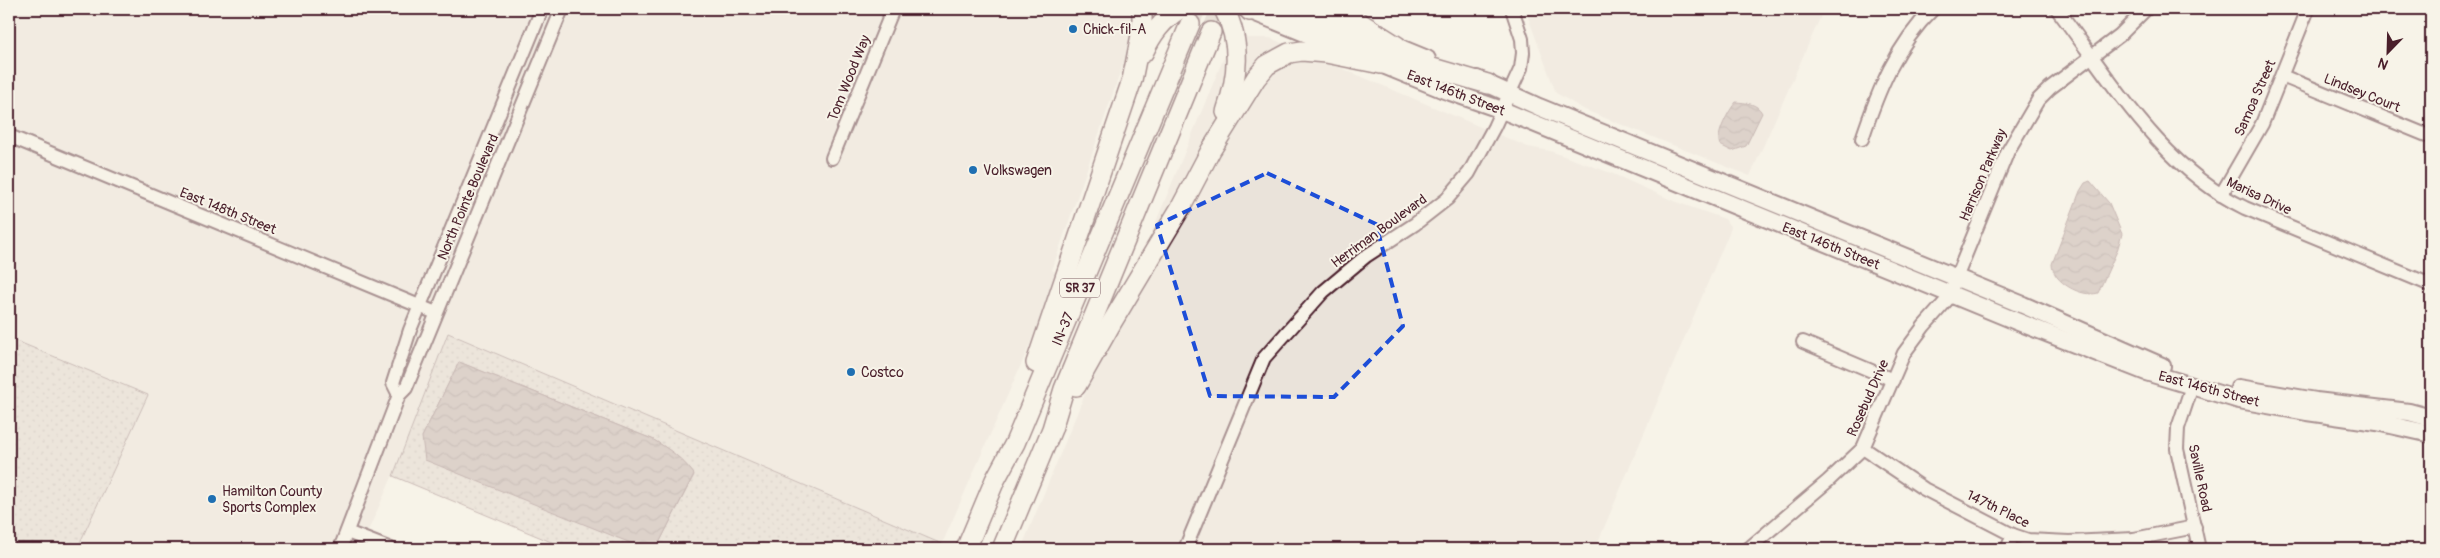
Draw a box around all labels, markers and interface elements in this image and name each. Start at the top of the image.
place label: Chick-fil-A [1083,21,1146,38]
marker: Chick-fil-A [1067,23,1079,35]
north arrow [2362,28,2412,78]
street label: Tom Wood Way [824,33,874,123]
text: N [2375,54,2391,73]
street label: Samoa Street [2231,57,2280,139]
street label: East 146th Street [1405,66,1508,120]
street label: Lindsey Court [2321,70,2403,116]
street label: Harrison Parkway [1956,126,2010,224]
street label: North Pointe Boulevard [434,131,502,263]
place label: Volkswagen [983,162,1052,179]
marker: Volkswagen [967,164,979,176]
street label: Marisa Drive [2224,174,2294,218]
street label: East 148th Street [177,184,279,238]
street label: Herriman Boulevard [1328,191,1430,271]
street label: East 146th Street [1780,219,1883,273]
road number: SR 37 [1060,278,1100,298]
street label: IN-37 [1048,309,1078,348]
street label: Rosebud Drive [1843,357,1893,439]
place label: Costco [861,364,904,381]
marker: Costco [845,366,857,378]
street label: East 146th Street [2157,367,2262,411]
street label: Saville Road [2185,442,2216,514]
place label: Hamilton County Sports Complex [222,483,322,516]
street label: 147th Place [1964,486,2032,532]
marker: Hamilton County Sports Complex [206,493,218,505]

